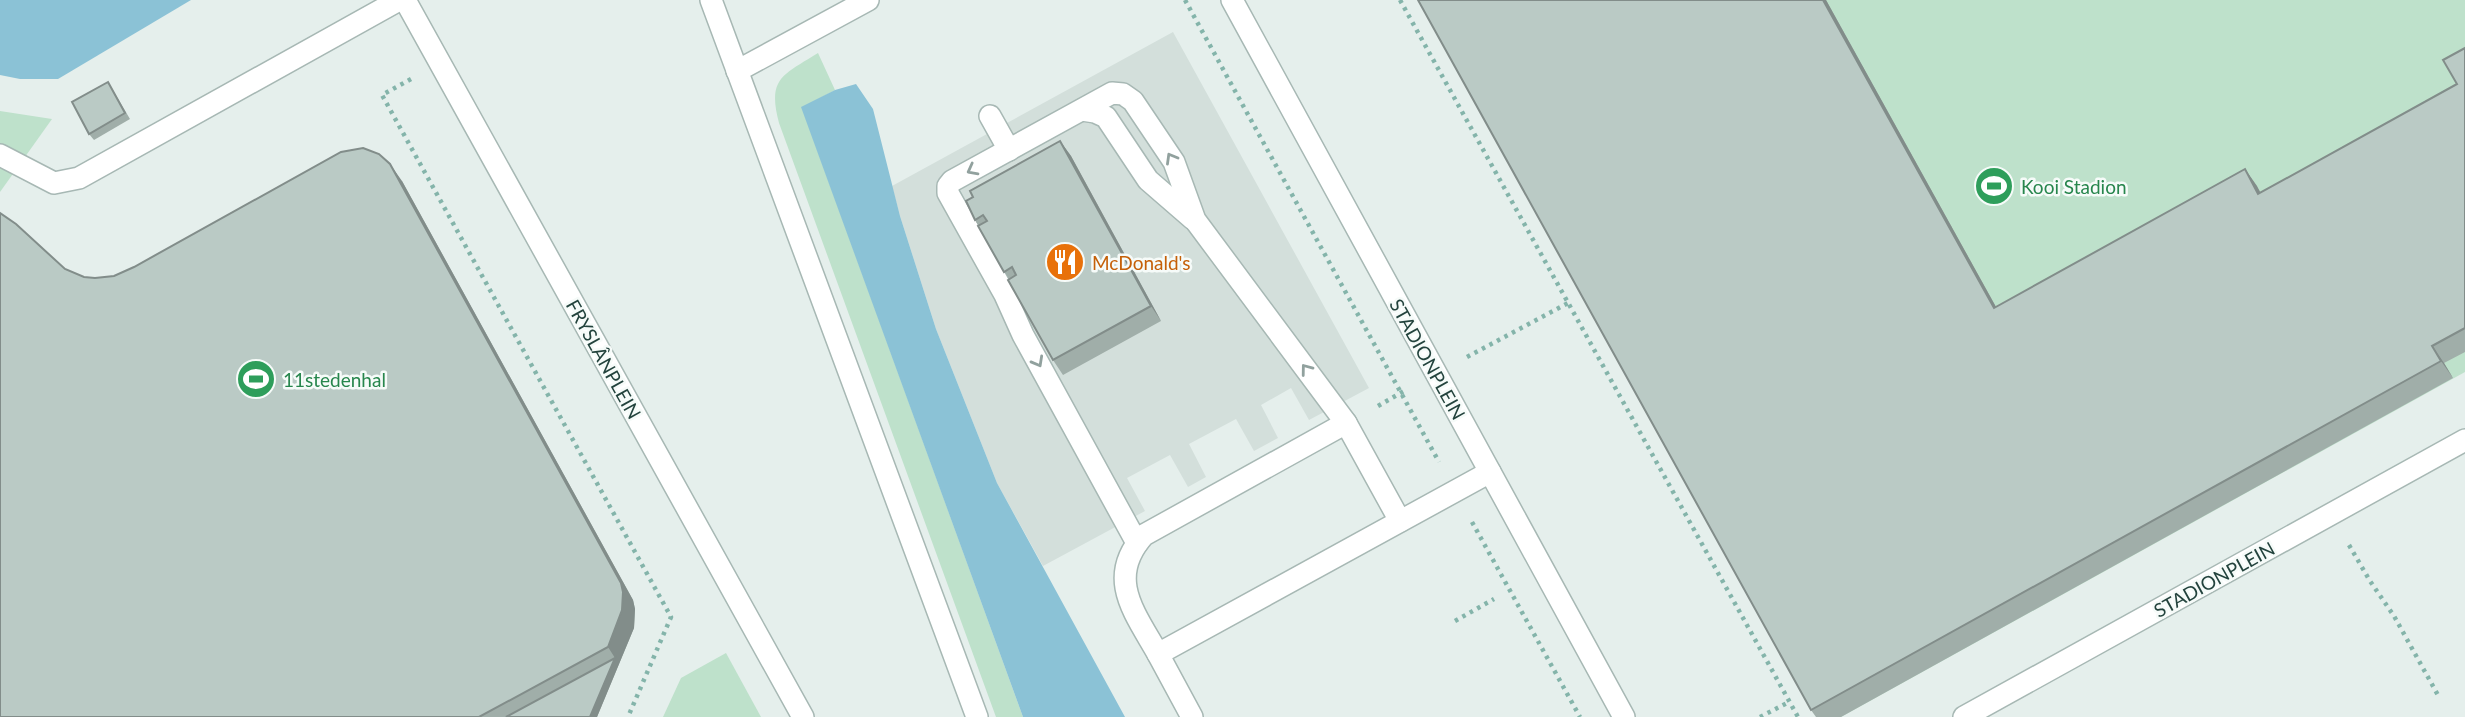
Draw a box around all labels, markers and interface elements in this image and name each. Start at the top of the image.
one-way arrow [1166,153,1179,166]
one-way arrow [966,162,979,175]
sports icon: Kooi Stadion [1973,165,2015,207]
place label: Kooi Stadion [2021,175,2127,198]
restaurant icon: McDonald's [1044,241,1086,283]
place label: McDonald's [1092,251,1191,274]
street label: FRYSLÂNPLEIN [562,295,646,423]
street label: STADIONPLEIN [1385,295,1471,423]
one-way arrow [1029,355,1043,368]
sports icon: 11stedenhal [235,358,277,400]
one-way arrow [1301,364,1314,376]
place label: 11stedenhal [283,368,386,391]
street label: STADIONPLEIN [2150,536,2278,622]

